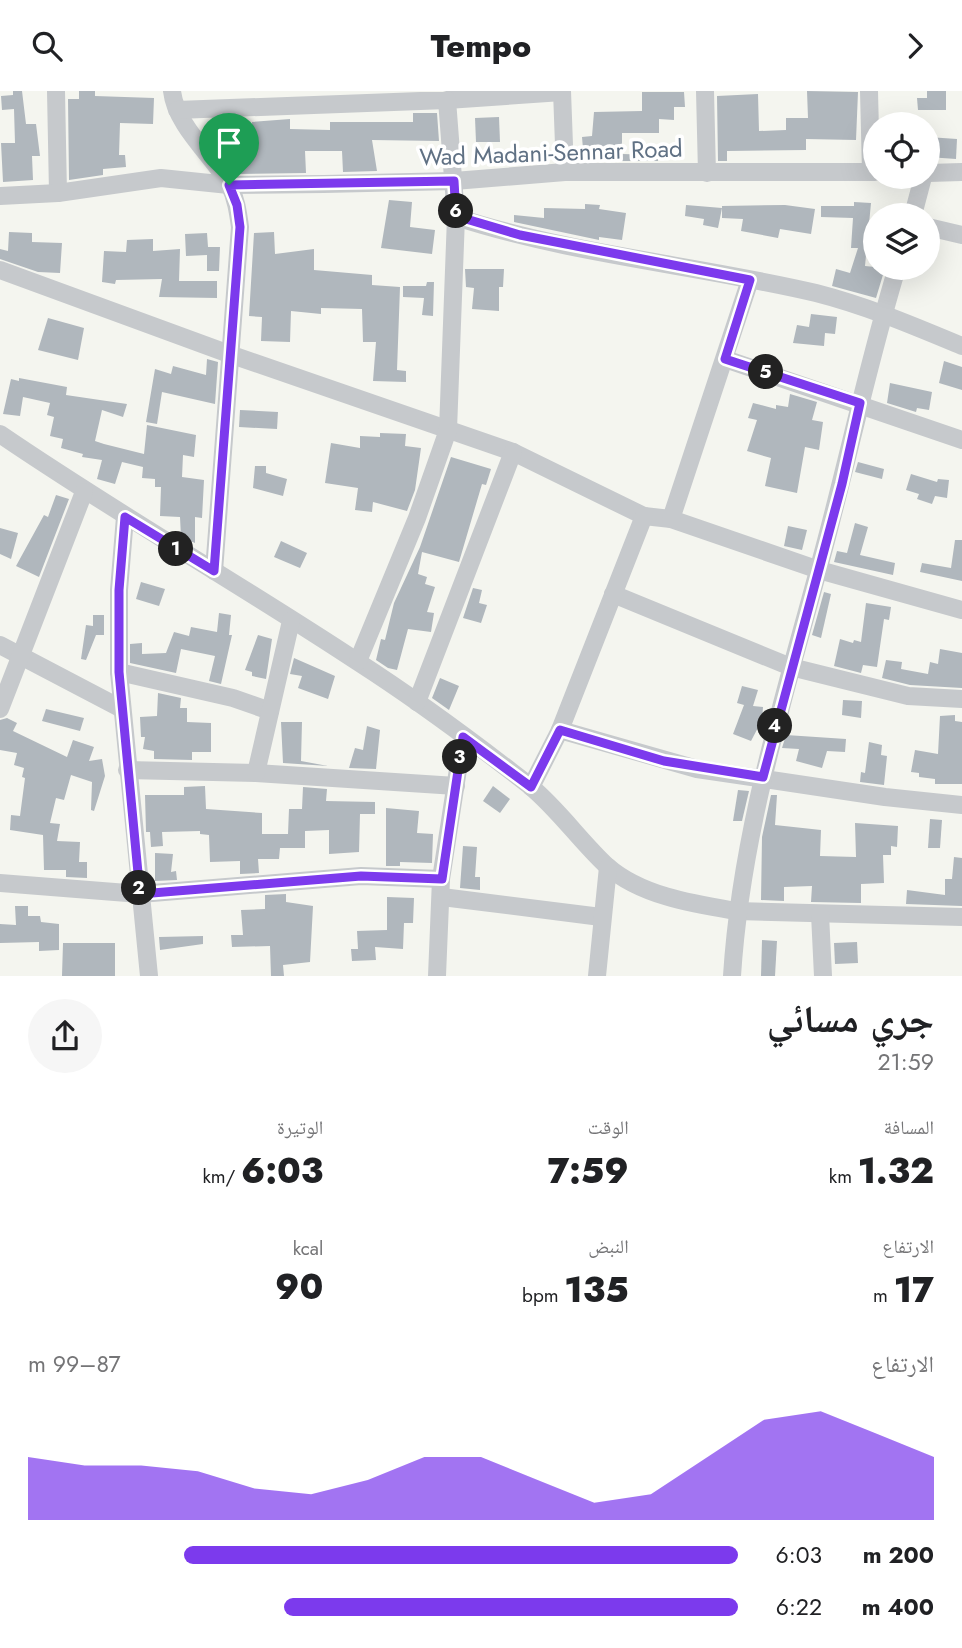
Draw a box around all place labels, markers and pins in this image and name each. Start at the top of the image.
pin [199,113,259,185]
pin: 6 [438,193,474,229]
pin: 5 [748,355,784,389]
pin: 1 [158,531,194,567]
pin: 4 [758,709,792,743]
pin: 3 [442,739,477,775]
pin: 2 [122,871,156,905]

